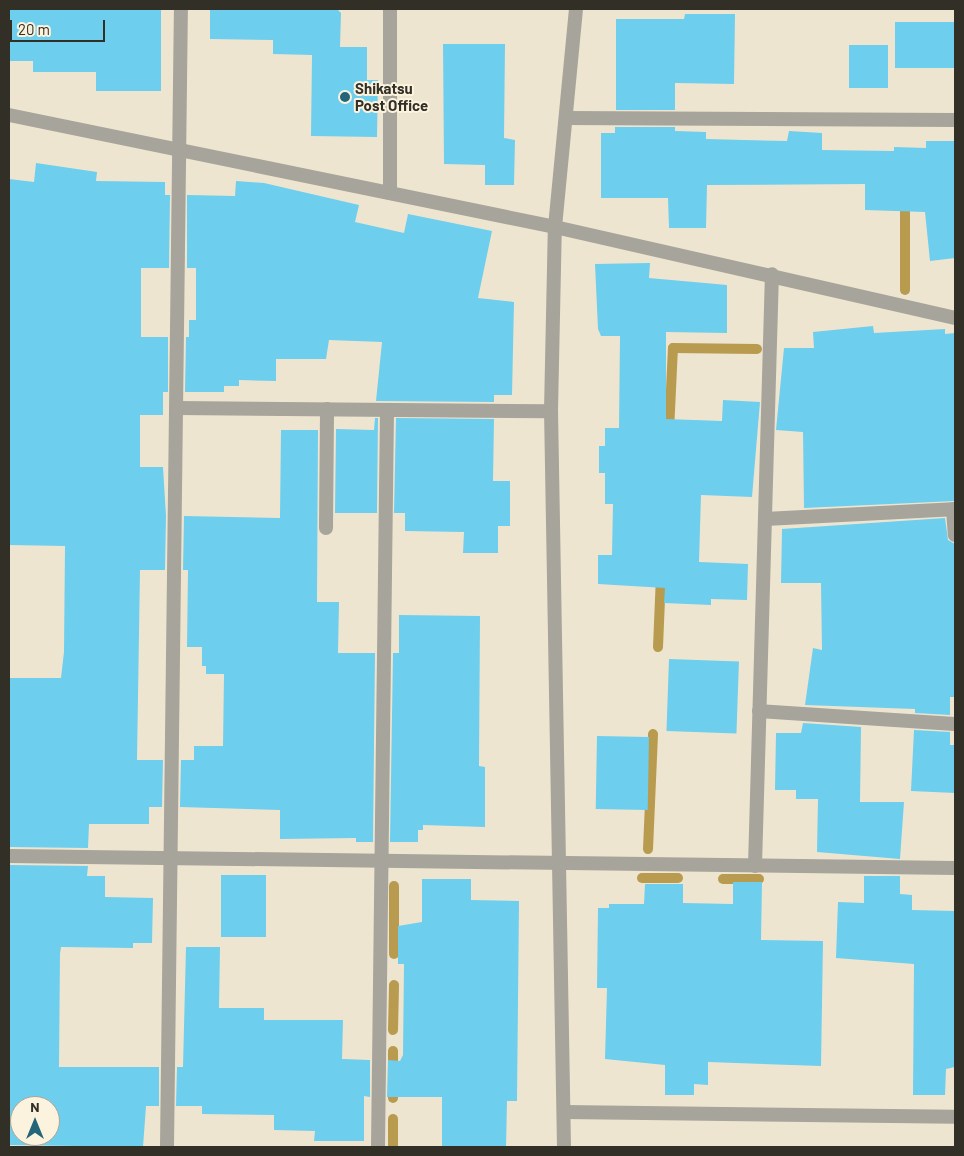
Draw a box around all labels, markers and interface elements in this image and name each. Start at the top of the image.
scale bar [12,10,108,42]
text: 20 m [18,20,50,38]
place label: Shikatsu Post Office [355,79,428,114]
marker: Shikatsu Post Office [339,91,351,103]
north arrow [10,1096,60,1146]
text: N [30,1098,40,1115]

